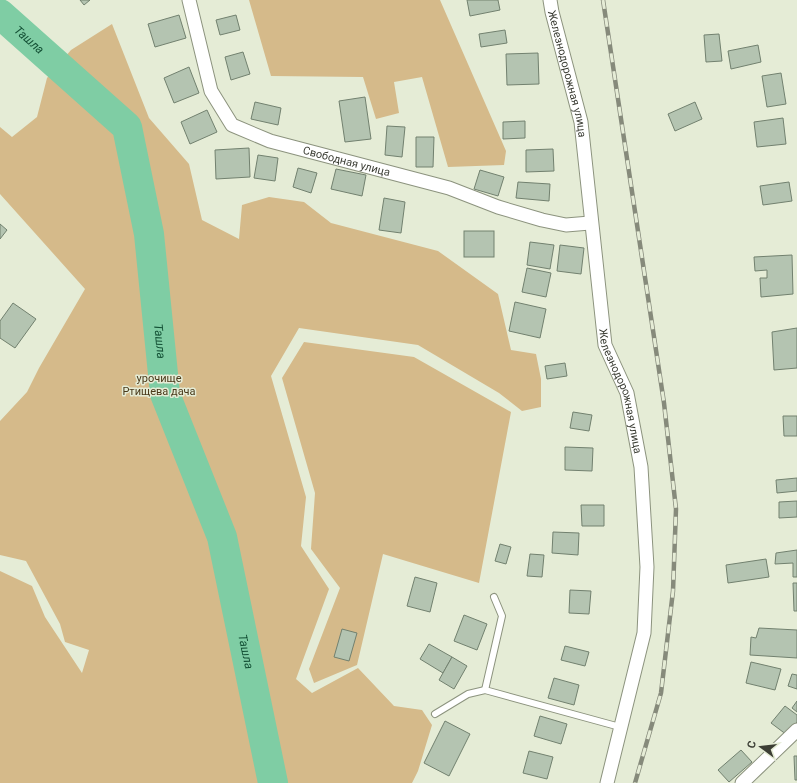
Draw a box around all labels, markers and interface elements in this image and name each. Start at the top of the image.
street label: Железнодорожная улица [545,9,589,138]
water label: Ташла [11,23,47,57]
street label: Свободная улица [302,143,392,179]
water label: Ташла [151,323,168,359]
street label: Железнодорожная улица [597,328,645,455]
park label: урочище Ртищева дача [122,372,196,398]
water label: Ташла [235,633,256,670]
north arrow [741,727,781,767]
text: С [745,739,759,750]

